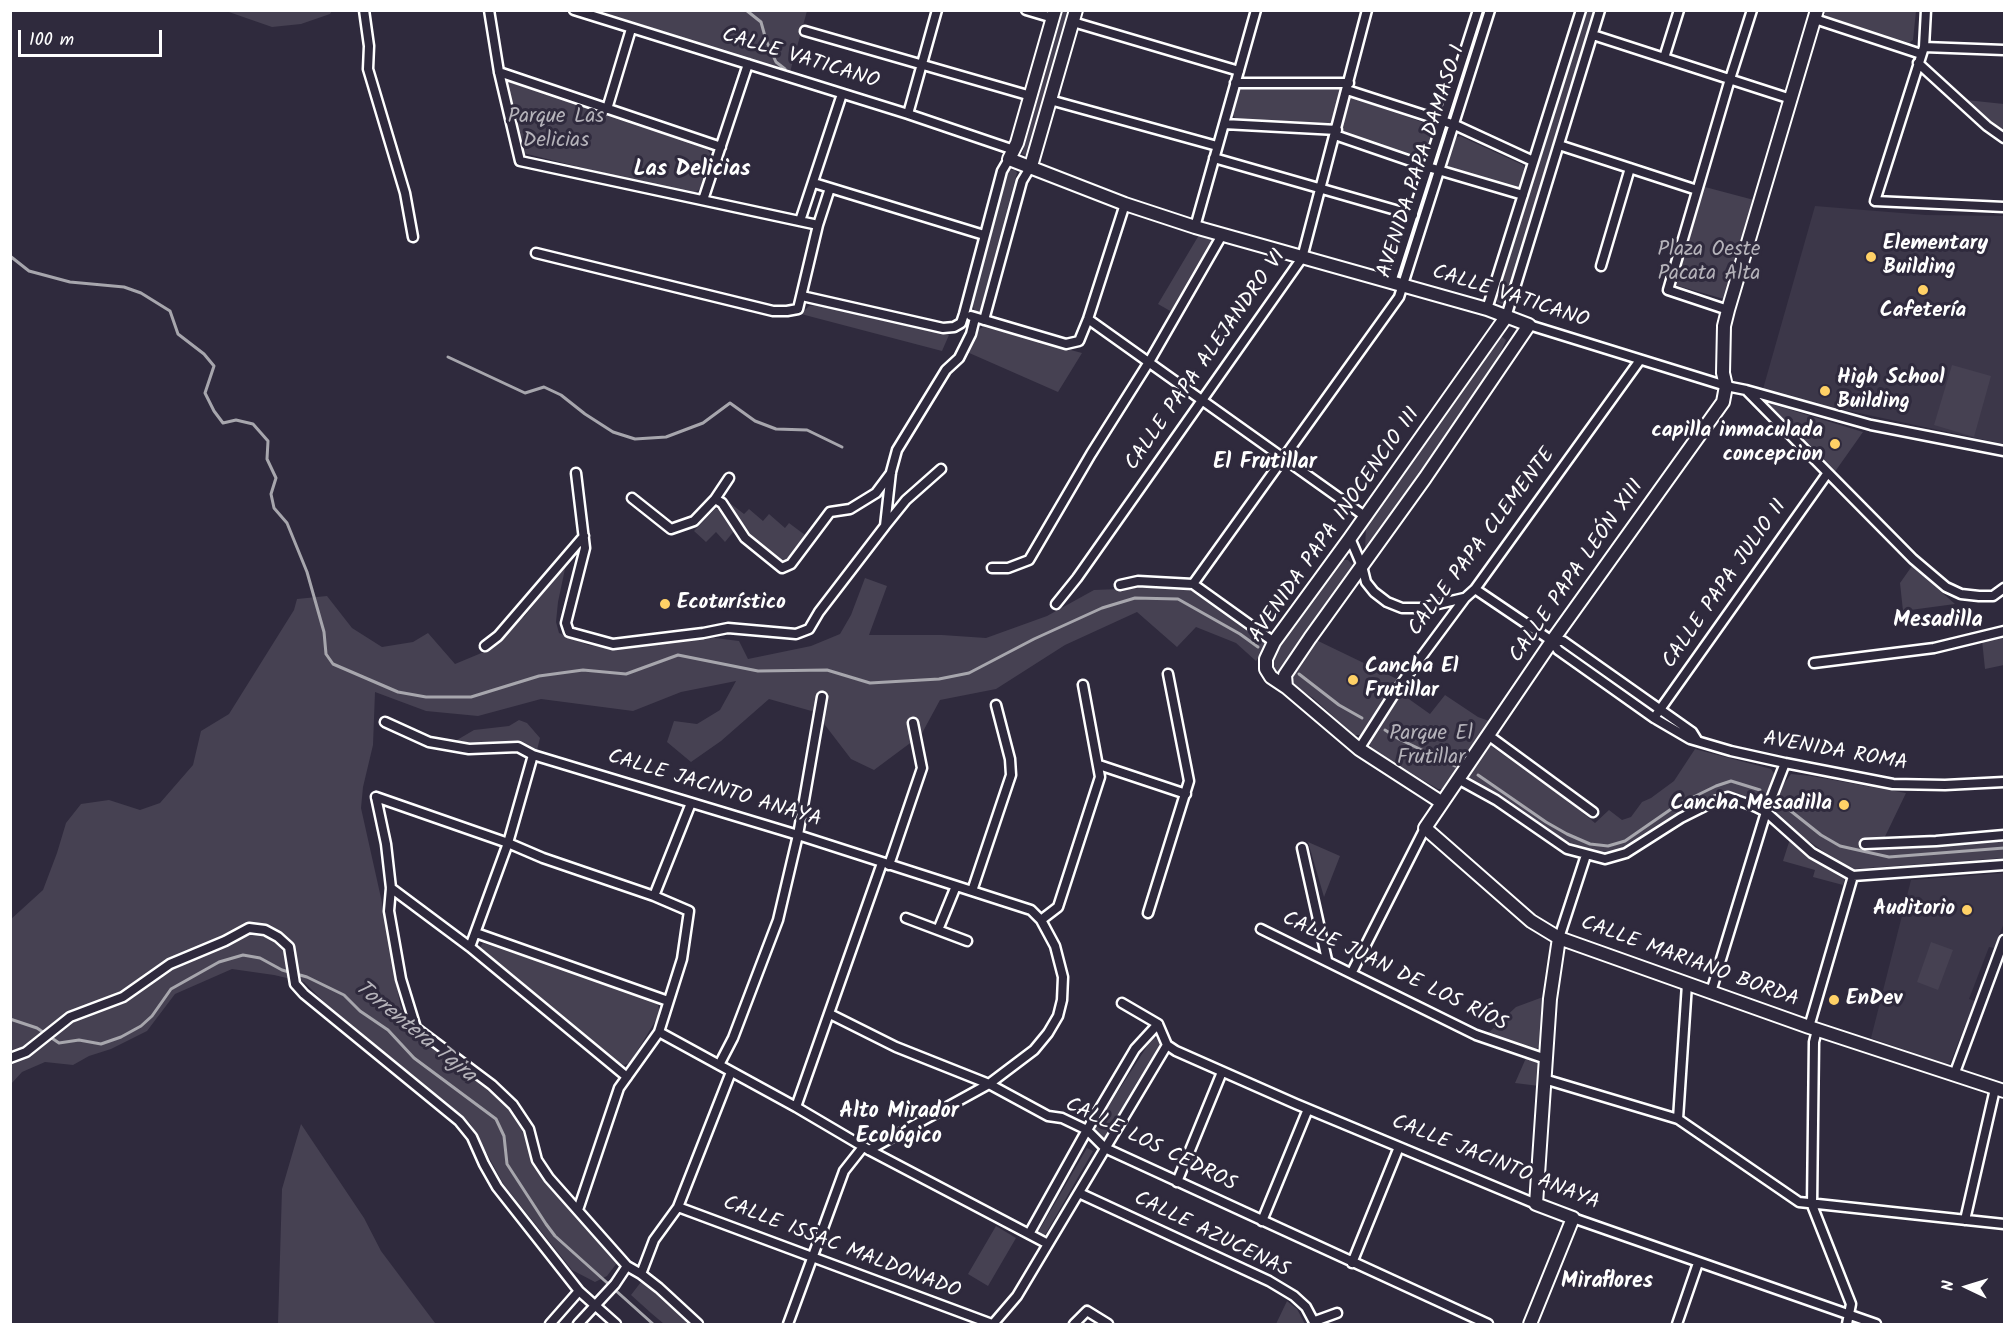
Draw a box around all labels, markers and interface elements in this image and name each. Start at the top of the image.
scale bar [21,18,165,56]
street label: CALLE VATICANO [718,24,882,96]
text: 100 m [29,26,74,55]
street label: AVENIDA PAPA DAMASO I [1373,43,1473,281]
park label: Parque Las Delicias [508,105,604,155]
district label: Las Delicias [634,158,750,184]
place label: Elementary Building [1883,232,1988,282]
park label: Plaza Oeste Pacata Alta [1658,238,1760,288]
street label: CALLE PAPA ALEJANDRO VI [1121,246,1293,476]
marker: Elementary Building [1864,250,1878,264]
street label: CALLE VATICANO [1429,261,1591,335]
marker: Cafetería [1916,283,1930,297]
place label: Cafetería [1880,299,1966,325]
place label: High School Building [1837,366,1945,416]
marker: High School Building [1818,384,1832,398]
street label: AVENIDA PAPA INOCENCIO III [1245,404,1427,648]
place label: capilla inmaculada concepcion [1651,419,1823,469]
marker: capilla inmaculada concepcion [1828,437,1842,451]
street label: CALLE PAPA CLEMENTE [1404,444,1562,642]
district label: El Frutillar [1213,451,1317,477]
street label: CALLE PAPA LEÓN XIII [1505,476,1651,668]
street label: CALLE PAPA JULIO II [1658,496,1794,674]
place label: Ecoturístico [677,591,786,617]
marker: Ecoturístico [658,597,672,611]
district label: Mesadilla [1893,609,1983,635]
place label: Cancha El Frutillar [1365,655,1458,705]
marker: Cancha El Frutillar [1346,673,1360,687]
park label: Parque El Frutillar [1389,722,1473,772]
street label: AVENIDA ROMA [1761,728,1909,778]
street label: CALLE JACINTO ANAYA [604,745,824,835]
place label: Cancha Mesadilla [1671,792,1832,818]
marker: Cancha Mesadilla [1837,798,1851,812]
place label: Auditorio [1873,897,1955,923]
marker: Auditorio [1960,903,1974,917]
street label: CALLE JUAN DE LOS RÍOS [1277,907,1511,1039]
street label: CALLE MARIANO BORDA [1577,912,1801,1014]
water label: Torrentera Tajra [348,976,480,1090]
place label: EnDev [1846,987,1902,1013]
marker: EnDev [1827,993,1841,1007]
street label: CALLE LOS CEDROS [1060,1094,1240,1198]
district label: Alto Mirador Ecológico [839,1100,959,1152]
street label: CALLE JACINTO ANAYA [1387,1111,1603,1217]
street label: CALLE AZUCENAS [1129,1187,1293,1285]
street label: CALLE ISSAC MALDONADO [719,1192,963,1306]
north arrow [1937,1257,1997,1317]
district label: Miraflores [1561,1270,1653,1296]
text: N [1936,1280,1961,1292]

